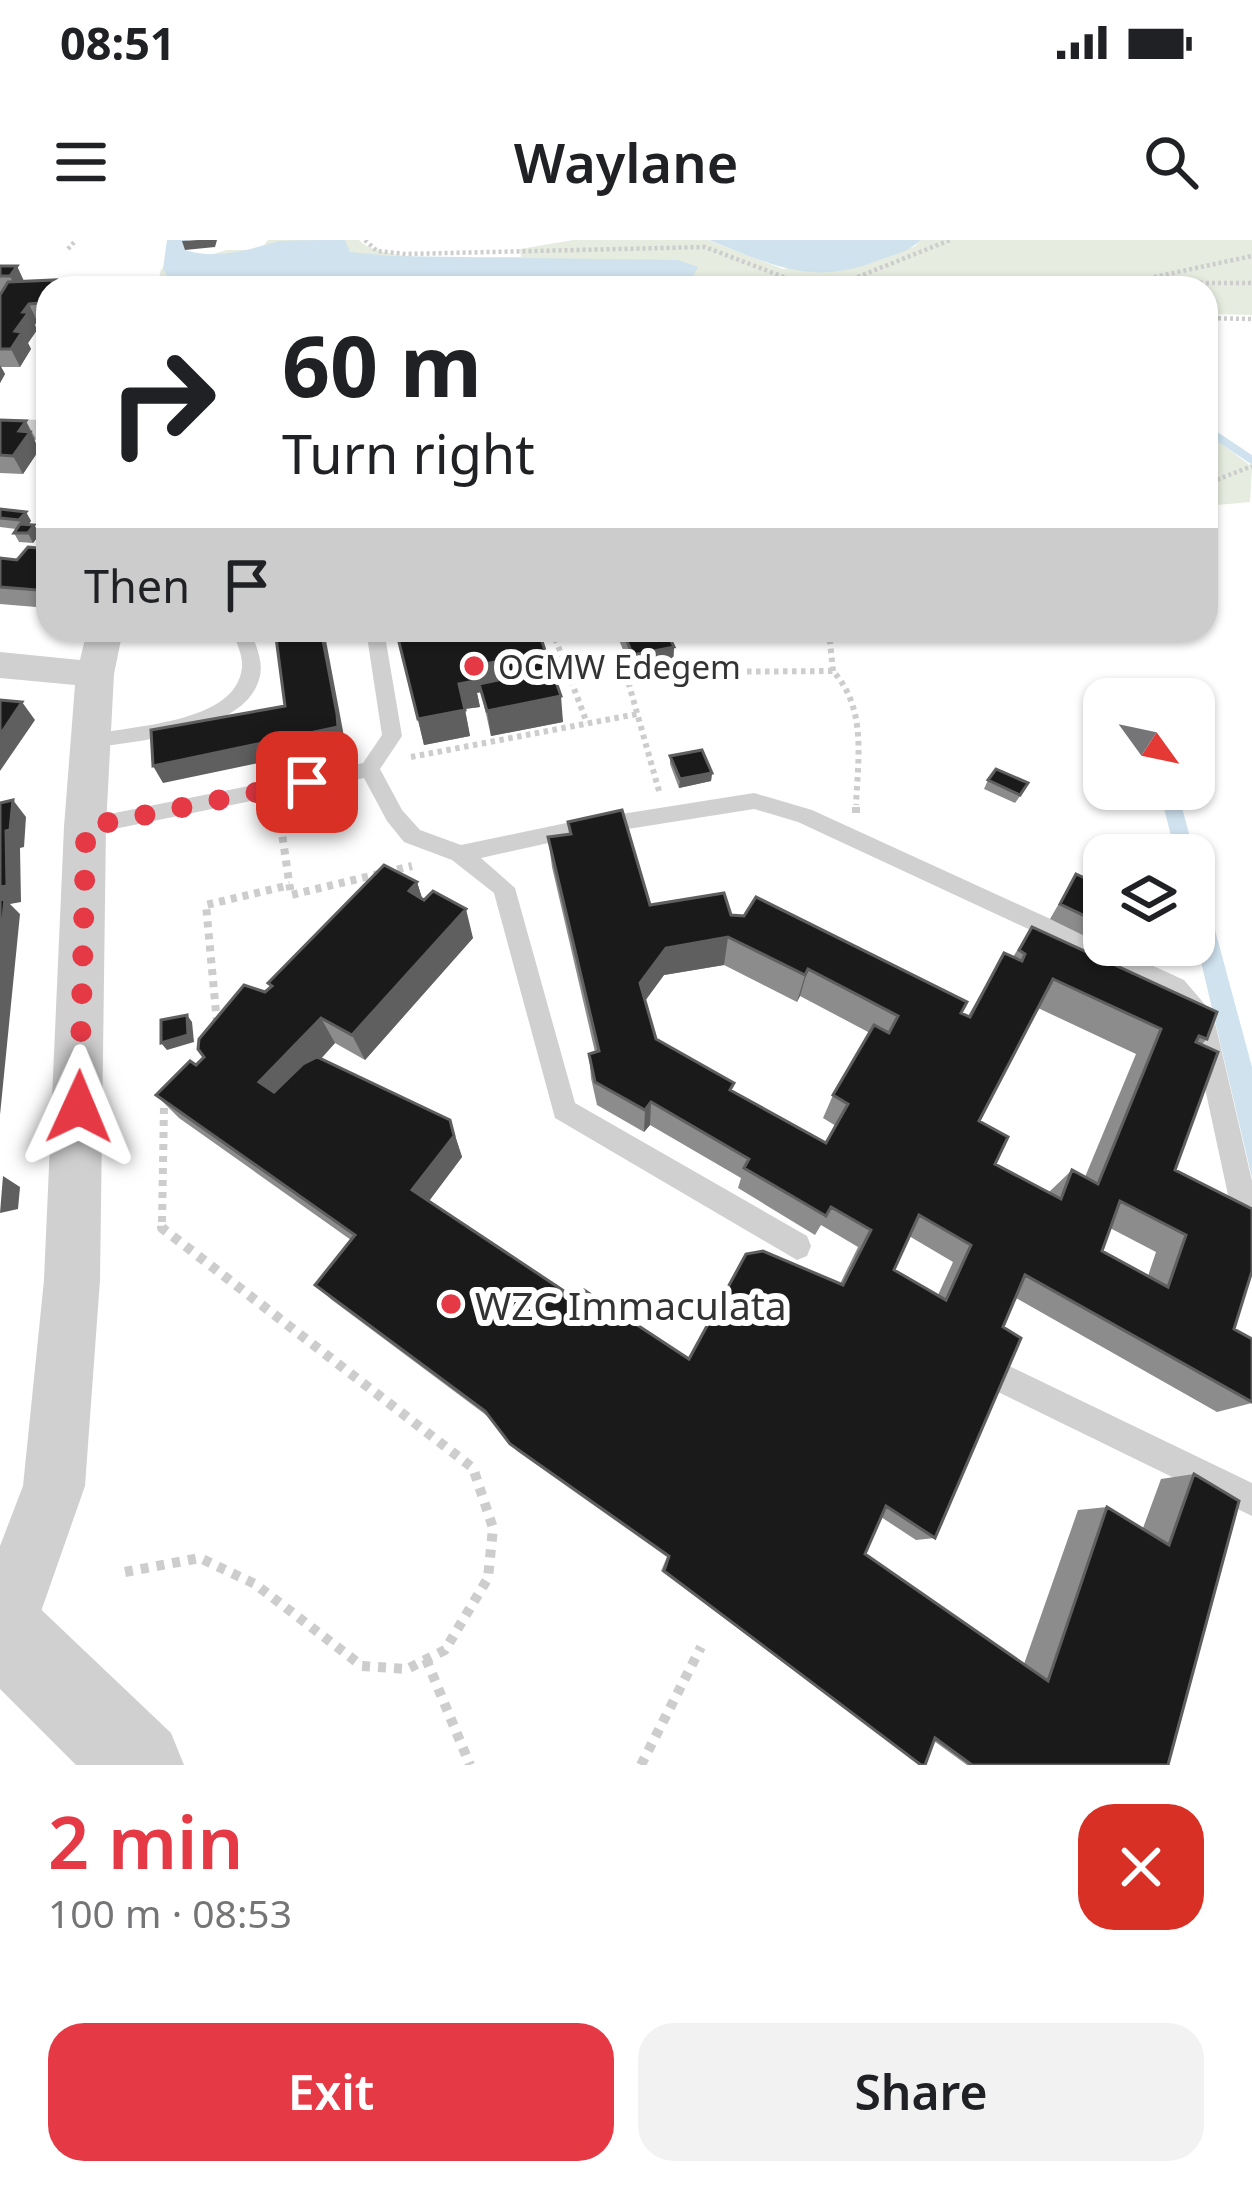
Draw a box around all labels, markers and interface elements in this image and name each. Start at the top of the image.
text: 08:51 [60,12,176,73]
text: Waylane [514,125,738,199]
icon: menu [48,129,114,195]
icon: search [1138,129,1204,195]
text: 60 m [282,307,482,422]
icon: right [84,324,240,480]
text: Turn right [282,416,535,490]
icon: arrive [214,552,280,618]
text: Then [84,555,190,616]
place label: OCMW Edegem [498,644,741,689]
marker: OCMW Edegem [461,653,487,679]
north arrow [1083,678,1215,810]
map controls [1083,678,1215,966]
pin [256,731,358,833]
icon: arrive [274,749,340,815]
button: layers [1083,834,1215,966]
position arrow [16,1044,142,1170]
place label: WZC Immaculata [475,1278,787,1331]
marker: WZC Immaculata [438,1291,464,1317]
text: 2 min [48,1792,243,1890]
button: close [1078,1804,1204,1930]
text: 100 m · 08:53 [48,1886,292,1939]
button: Exit [48,2023,614,2161]
button: Share [638,2023,1204,2161]

